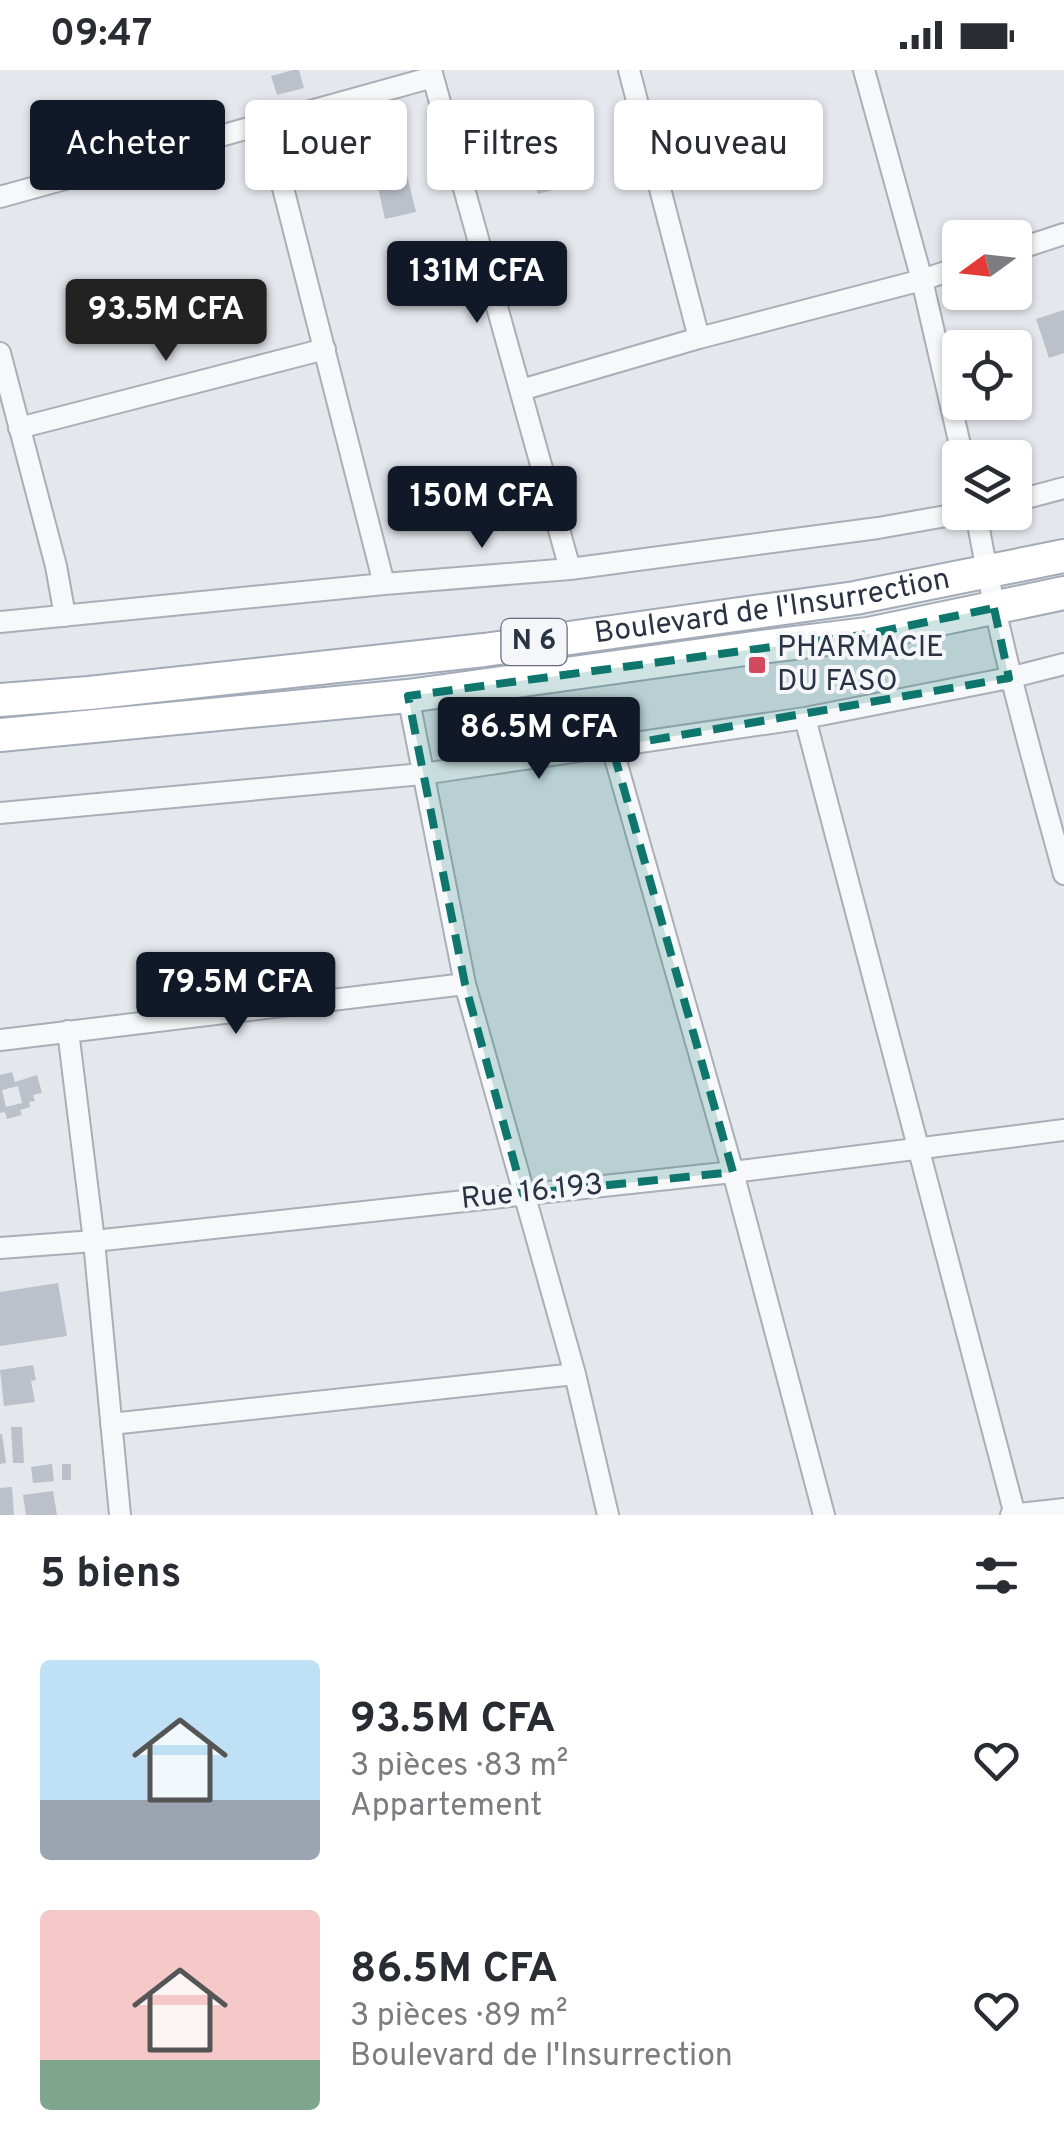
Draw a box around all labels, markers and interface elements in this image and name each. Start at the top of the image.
text: 09:47 [50,11,152,60]
chip: Acheter [30,100,225,190]
chip: Louer [245,100,407,190]
chip: Filtres [427,100,594,190]
chip: Nouveau [614,100,823,190]
north arrow [942,220,1032,310]
map controls [942,220,1032,530]
pin: 131M CFA [374,241,580,326]
text: 131M CFA [409,253,545,293]
pin: 93.5M CFA [52,279,280,364]
text: 93.5M CFA [88,291,244,331]
button: locate [942,330,1032,420]
button: layers [942,440,1032,530]
pin: 150M CFA [379,466,585,551]
text: 150M CFA [410,478,554,518]
street label: Boulevard de l'Insurrection [592,561,953,653]
road number: N 6 [502,619,566,665]
place label: PHARMACIE DU FASO [777,630,944,701]
marker: PHARMACIE DU FASO [746,654,768,676]
pin: 86.5M CFA [425,697,653,782]
text: 86.5M CFA [460,709,618,749]
pin: 79.5M CFA [122,952,350,1037]
text: 79.5M CFA [158,964,314,1004]
street label: Rue 16.193 [459,1167,605,1219]
icon: filters [969,1548,1024,1603]
text: 5 biens [40,1549,181,1602]
text: 93.5M CFA [350,1694,556,1747]
icon: home [120,1700,240,1820]
icon: heart [969,1733,1024,1788]
text: 3 pièces · 83 m² [350,1747,568,1787]
text: Appartement [350,1787,542,1827]
text: 86.5M CFA [350,1944,558,1997]
icon: home [120,1950,240,2070]
icon: heart [969,1983,1024,2038]
text: 3 pièces · 89 m² [350,1997,568,2037]
text: Boulevard de l'Insurrection [350,2037,733,2077]

